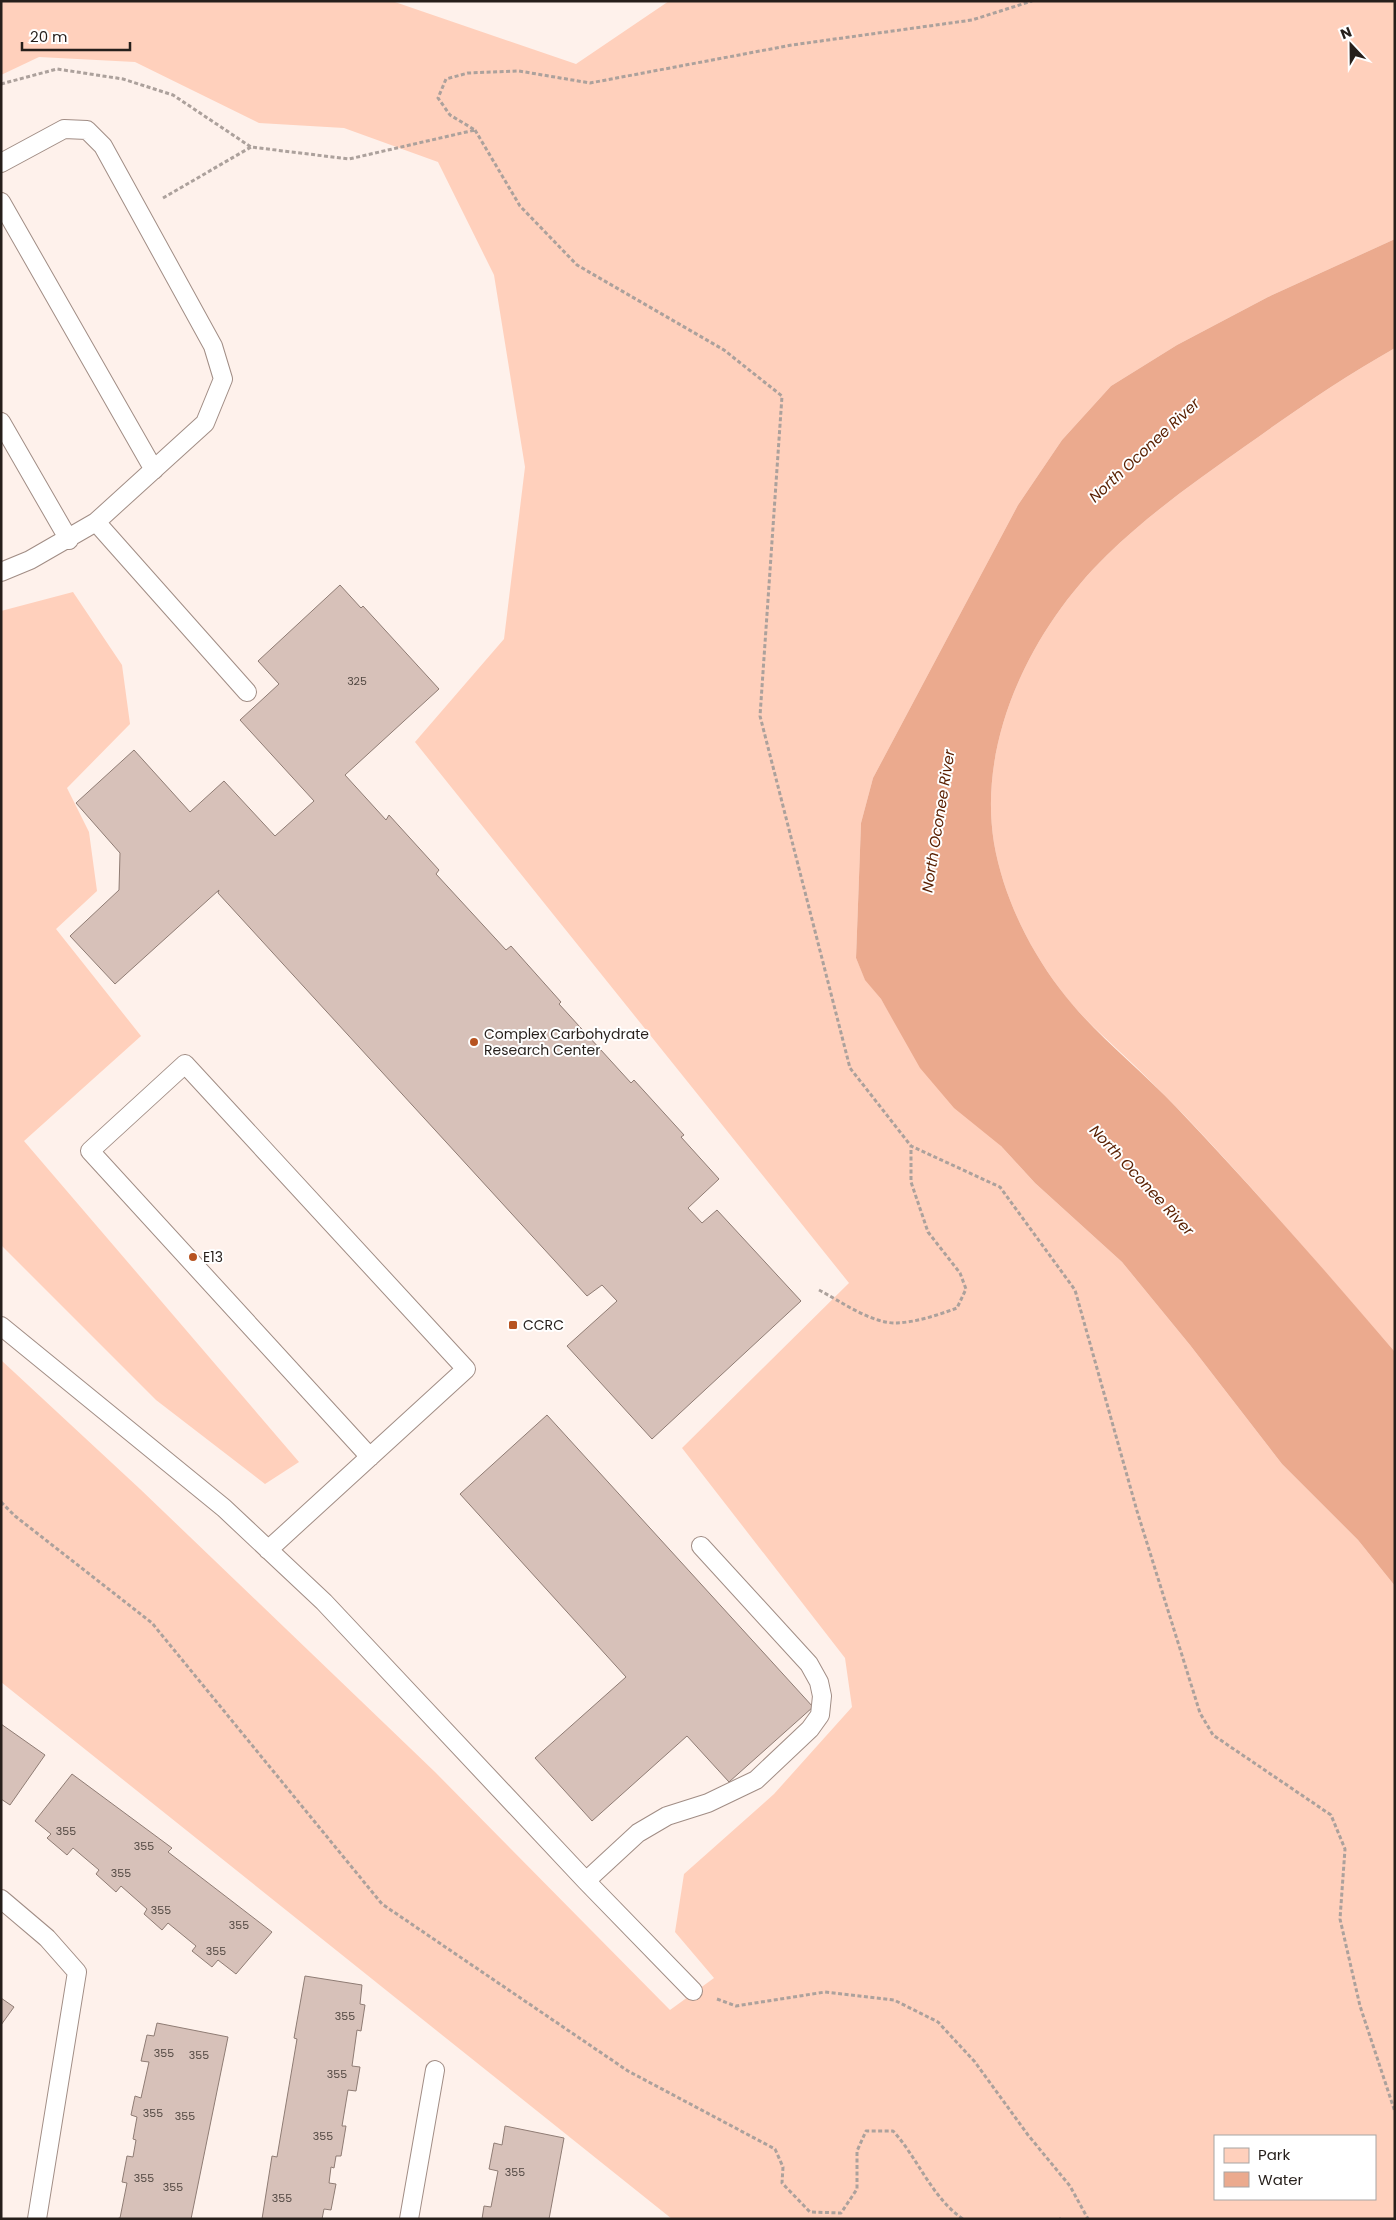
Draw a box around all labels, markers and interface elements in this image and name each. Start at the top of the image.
scale bar [22,20,130,52]
north arrow [1326,20,1376,70]
text: N [1338,22,1355,44]
text: 20 m [30,26,68,47]
water label: North Oconee River [1084,393,1204,507]
house number: 325 [347,673,367,689]
water label: North Oconee River [916,748,960,894]
place label: Complex Carbohydrate Research Center [484,1024,649,1060]
marker: Complex Carbohydrate Research Center [468,1036,480,1048]
water label: North Oconee River [1085,1120,1199,1240]
place label: E13 [203,1247,223,1267]
marker: E13 [187,1251,199,1263]
place label: CCRC [523,1315,564,1335]
marker: CCRC [507,1319,519,1331]
house number: 355 [56,1823,76,1839]
house number: 355 [134,1838,154,1854]
house number: 355 [111,1865,131,1881]
house number: 355 [151,1902,171,1918]
house number: 355 [229,1917,249,1933]
house number: 355 [206,1943,226,1959]
house number: 355 [335,2008,355,2024]
house number: 355 [154,2045,174,2061]
house number: 355 [189,2047,209,2063]
house number: 355 [327,2066,347,2082]
house number: 355 [143,2105,163,2121]
house number: 355 [175,2108,195,2124]
house number: 355 [313,2128,333,2144]
legend [1214,2135,1376,2200]
text: Park [1258,2144,1290,2165]
house number: 355 [505,2164,525,2180]
text: Water [1258,2169,1304,2190]
house number: 355 [134,2170,154,2186]
house number: 355 [163,2179,183,2195]
house number: 355 [272,2190,292,2206]

